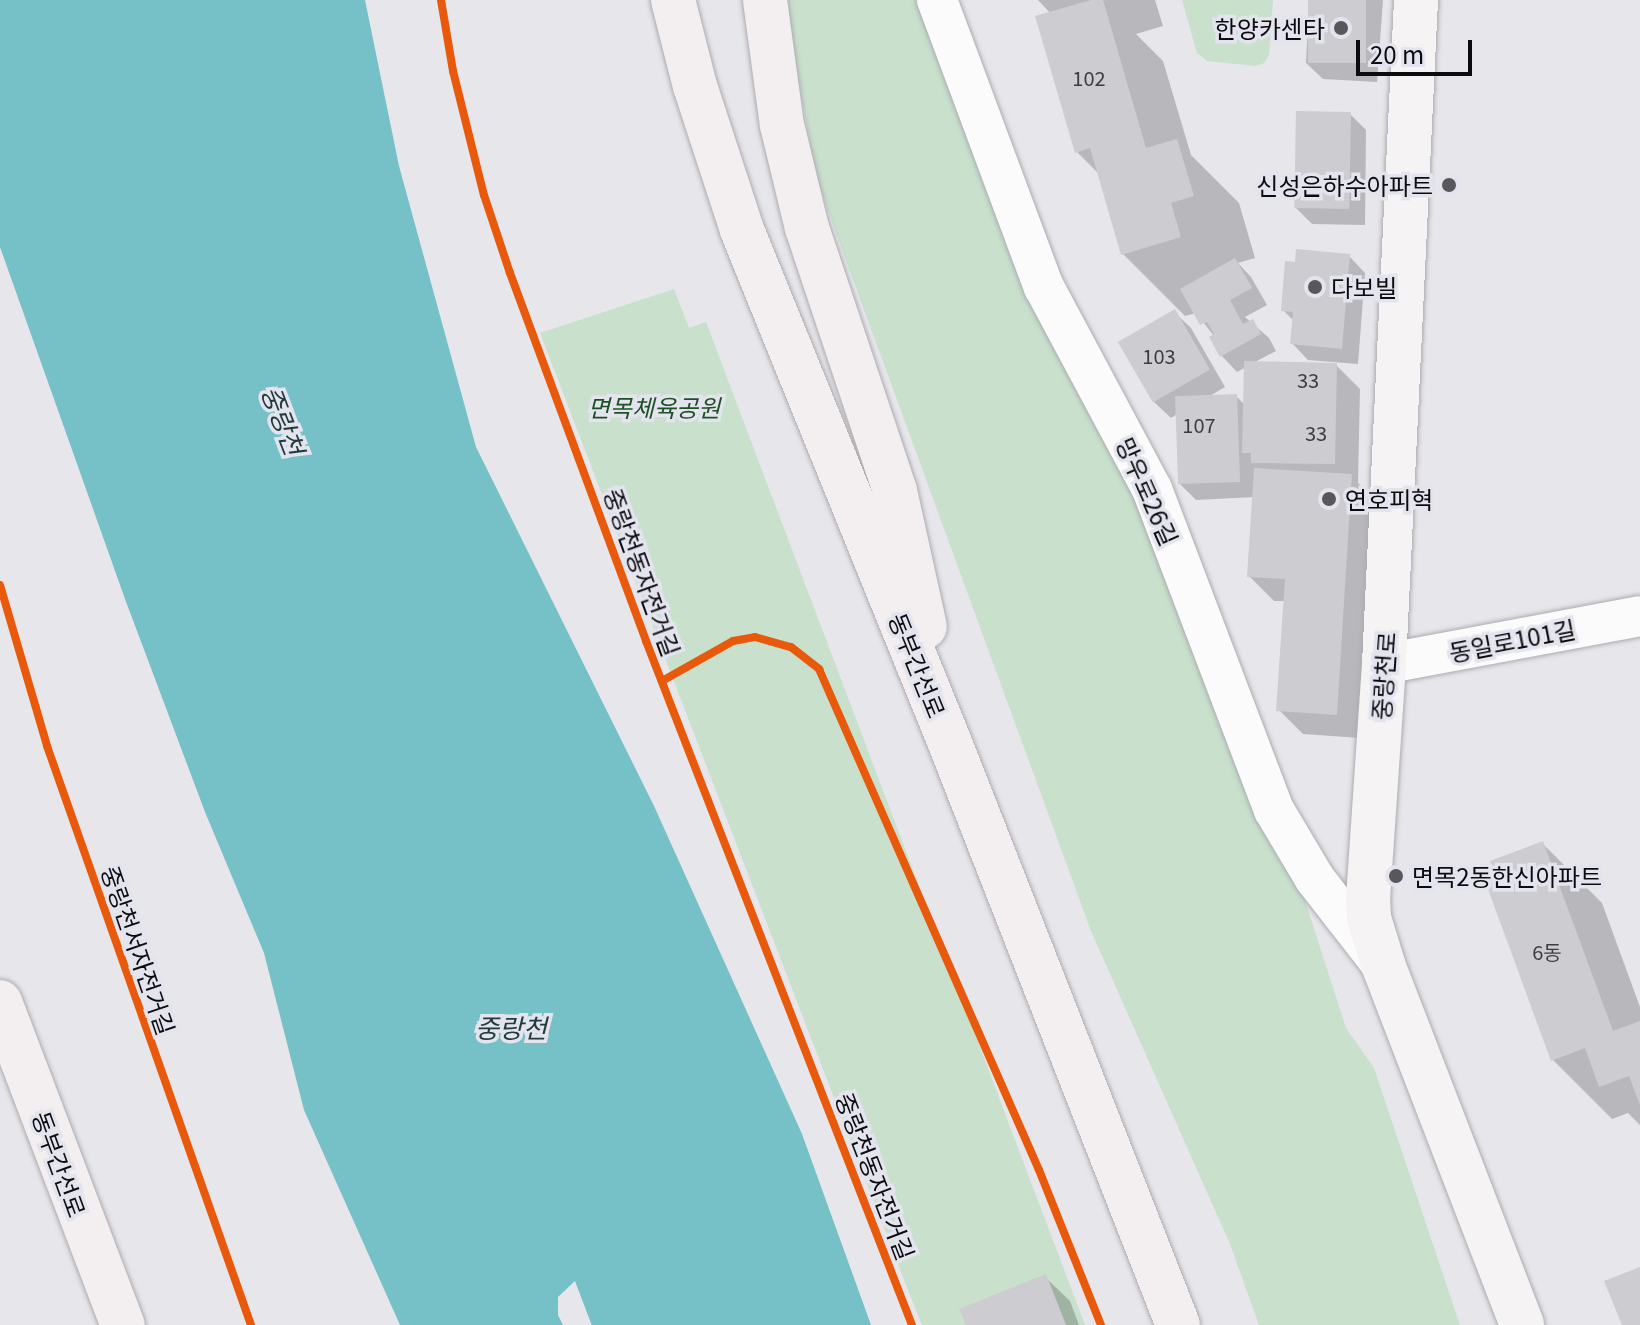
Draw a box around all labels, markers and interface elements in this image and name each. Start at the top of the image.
place label: 한양카센타 [1215,14,1325,42]
marker: 한양카센타 [1332,19,1350,37]
scale bar [1360,24,1476,74]
text: 20 m [1370,36,1424,71]
house number: 102 [1072,65,1106,89]
place label: 신성은하수아파트 [1256,171,1433,199]
marker: 신성은하수아파트 [1440,176,1458,194]
place label: 다보빌 [1331,273,1397,301]
marker: 다보빌 [1306,278,1324,296]
house number: 103 [1142,343,1176,367]
house number: 33 [1297,367,1319,391]
water label: 중랑천 [257,381,311,459]
park label: 면목체육공원 [588,393,720,421]
house number: 107 [1182,412,1216,436]
house number: 33 [1305,420,1327,444]
street label: 망우로26길 [1111,433,1185,549]
street label: 중랑천동자전거길 [599,484,687,660]
place label: 연호피혁 [1345,485,1433,513]
marker: 연호피혁 [1320,490,1338,508]
street label: 동부간선로 [884,608,952,722]
street label: 동일로101길 [1446,614,1578,666]
street label: 중랑천로 [1366,631,1400,721]
street label: 중랑천서자전거길 [97,862,181,1038]
place label: 면목2동한신아파트 [1412,862,1602,890]
marker: 면목2동한신아파트 [1387,867,1405,885]
house number: 6동 [1532,939,1562,963]
water label: 중랑천 [475,1011,547,1043]
street label: 중랑천동자전거길 [831,1088,921,1264]
street label: 동부간선로 [28,1107,92,1221]

